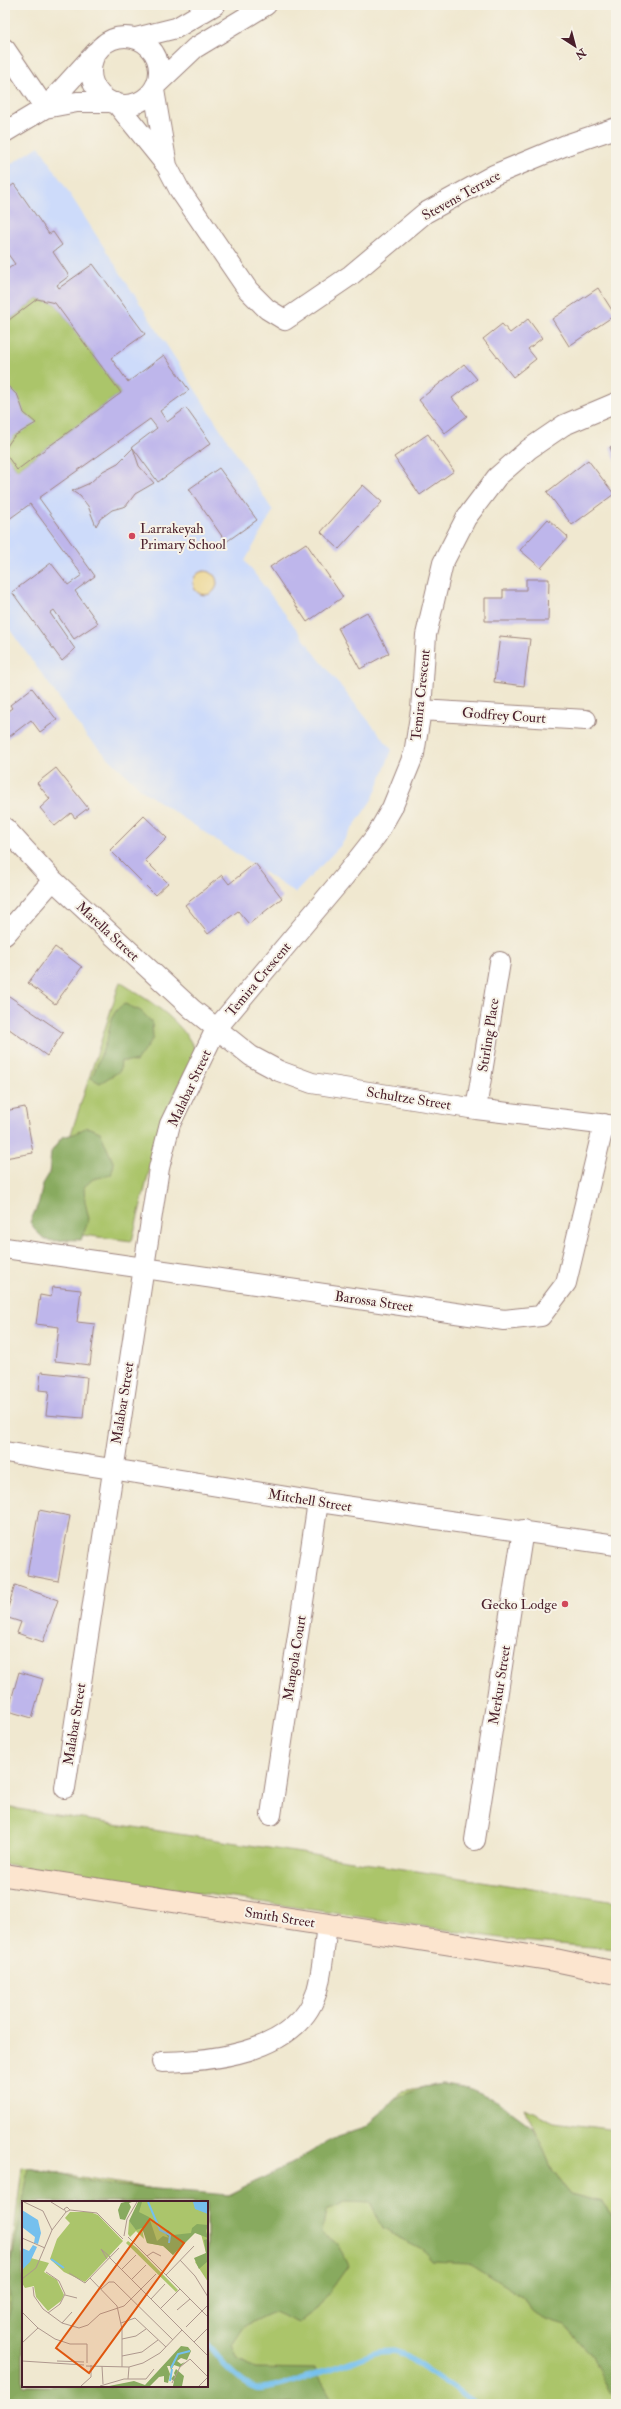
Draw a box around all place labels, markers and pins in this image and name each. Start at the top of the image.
place label: Larrakeyah Primary School [140,520,226,554]
marker: Larrakeyah Primary School [127,531,137,541]
place label: Gecko Lodge [481,1596,557,1613]
marker: Gecko Lodge [560,1599,570,1609]

